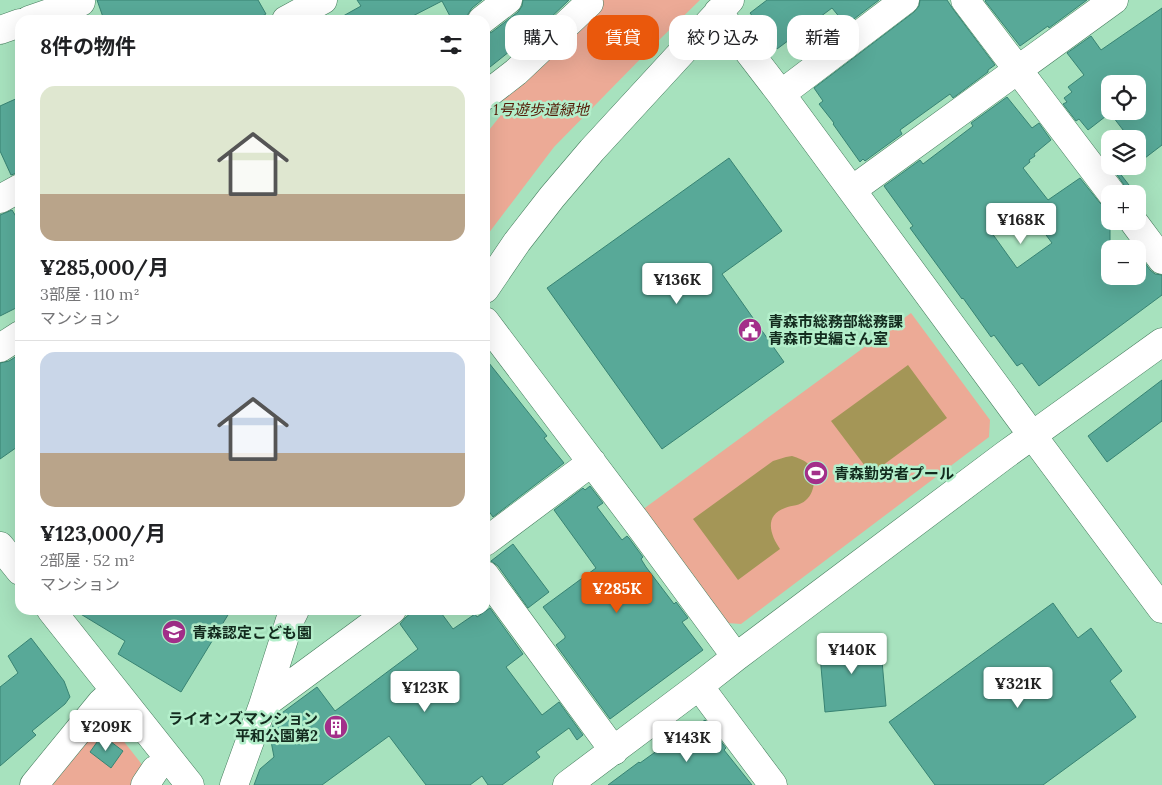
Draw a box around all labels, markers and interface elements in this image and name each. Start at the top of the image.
chip: 購入 [505,15,577,60]
chip: 賃貸 [587,15,659,60]
chip: 絞り込み [669,15,777,60]
chip: 新着 [787,15,859,60]
icon: filters [437,31,465,59]
text: 8件の物件 [40,33,136,60]
map controls [1101,75,1146,285]
button: locate [1101,75,1146,120]
park label: 1号遊歩道緑地 [493,100,591,119]
icon: home [208,119,298,209]
button: layers [1101,130,1146,175]
button: + [1101,185,1146,230]
pin: ¥168K [986,202,1056,245]
text: ¥168K [997,209,1045,229]
button: − [1101,240,1146,285]
text: ¥285,000/月 [40,254,169,281]
pin: ¥136K [642,262,712,305]
text: ¥136K [653,269,701,289]
text: 3部屋 · 110 m² [40,284,140,304]
text: マンション [40,308,120,328]
place label: 青森市総務部総務課 青森市史編さん室 [768,312,903,348]
public building icon: 青森市総務部総務課 青森市史編さん室 [737,317,763,343]
icon: home [208,384,298,474]
sports icon: 青森勤労者プール [803,460,829,486]
place label: 青森勤労者プール [834,464,954,483]
text: ¥123,000/月 [40,520,166,547]
text: 2部屋 · 52 m² [40,550,135,570]
pin: ¥285K [582,572,652,614]
text: マンション [40,574,120,594]
text: ¥285K [592,578,642,598]
school or university icon: 青森認定こども園 [161,619,187,645]
place label: 青森認定こども園 [192,623,312,642]
pin: ¥140K [817,632,887,675]
text: ¥140K [828,639,876,659]
pin: ¥321K [983,666,1053,709]
pin: ¥123K [390,670,460,713]
text: ¥321K [995,673,1041,693]
text: ¥123K [402,677,448,697]
place label: ライオンズマンション 平和公園第2 [168,709,318,745]
pin: ¥209K [71,710,141,752]
building icon: ライオンズマンション 平和公園第2 [323,714,349,740]
text: ¥209K [81,716,131,736]
pin: ¥143K [652,720,722,763]
text: ¥143K [663,727,711,747]

